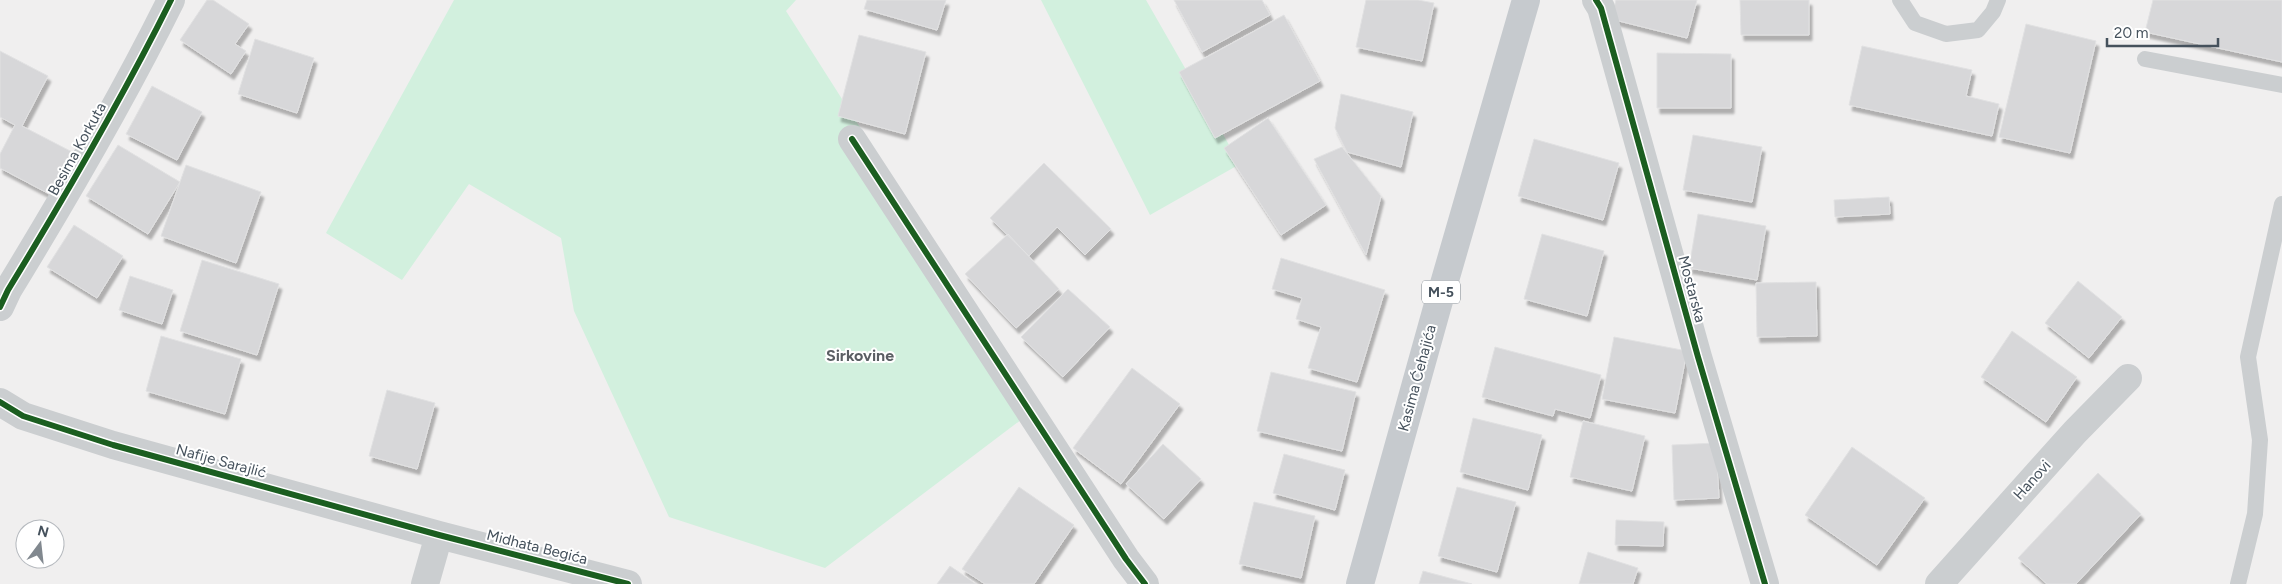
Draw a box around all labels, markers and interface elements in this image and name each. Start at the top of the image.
scale bar [2107,15,2218,47]
text: 20 m [2114,24,2148,42]
street label: Besima Korkuta [44,99,110,199]
street label: Mostarska [1674,254,1710,324]
road number: M-5 [1422,280,1460,304]
street label: Kasima Ćehajića [1394,323,1440,433]
district label: Sirkovine [826,346,894,365]
street label: Nafije Sarajlić [174,440,268,482]
street label: Hanovi [2010,456,2054,504]
north arrow [15,519,65,569]
text: N [36,522,51,542]
street label: Midhata Begića [485,526,589,568]

